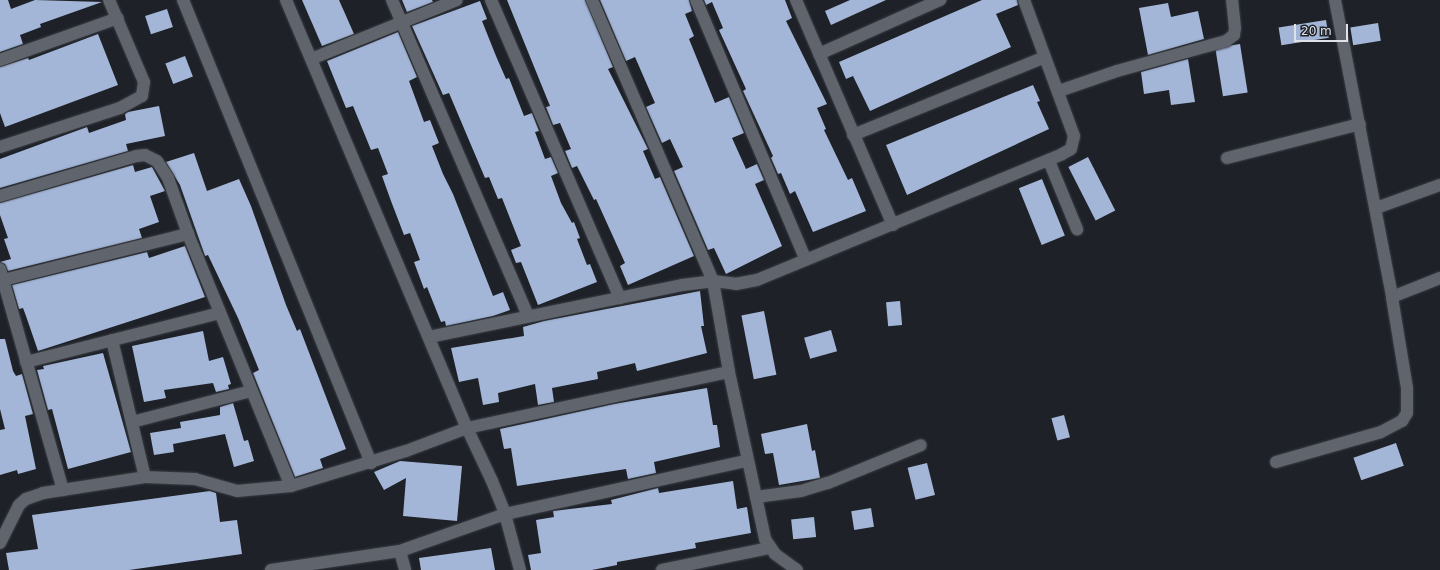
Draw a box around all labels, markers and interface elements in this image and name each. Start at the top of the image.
scale bar [1296,16,1350,42]
text: 20 m [1301,24,1332,38]

